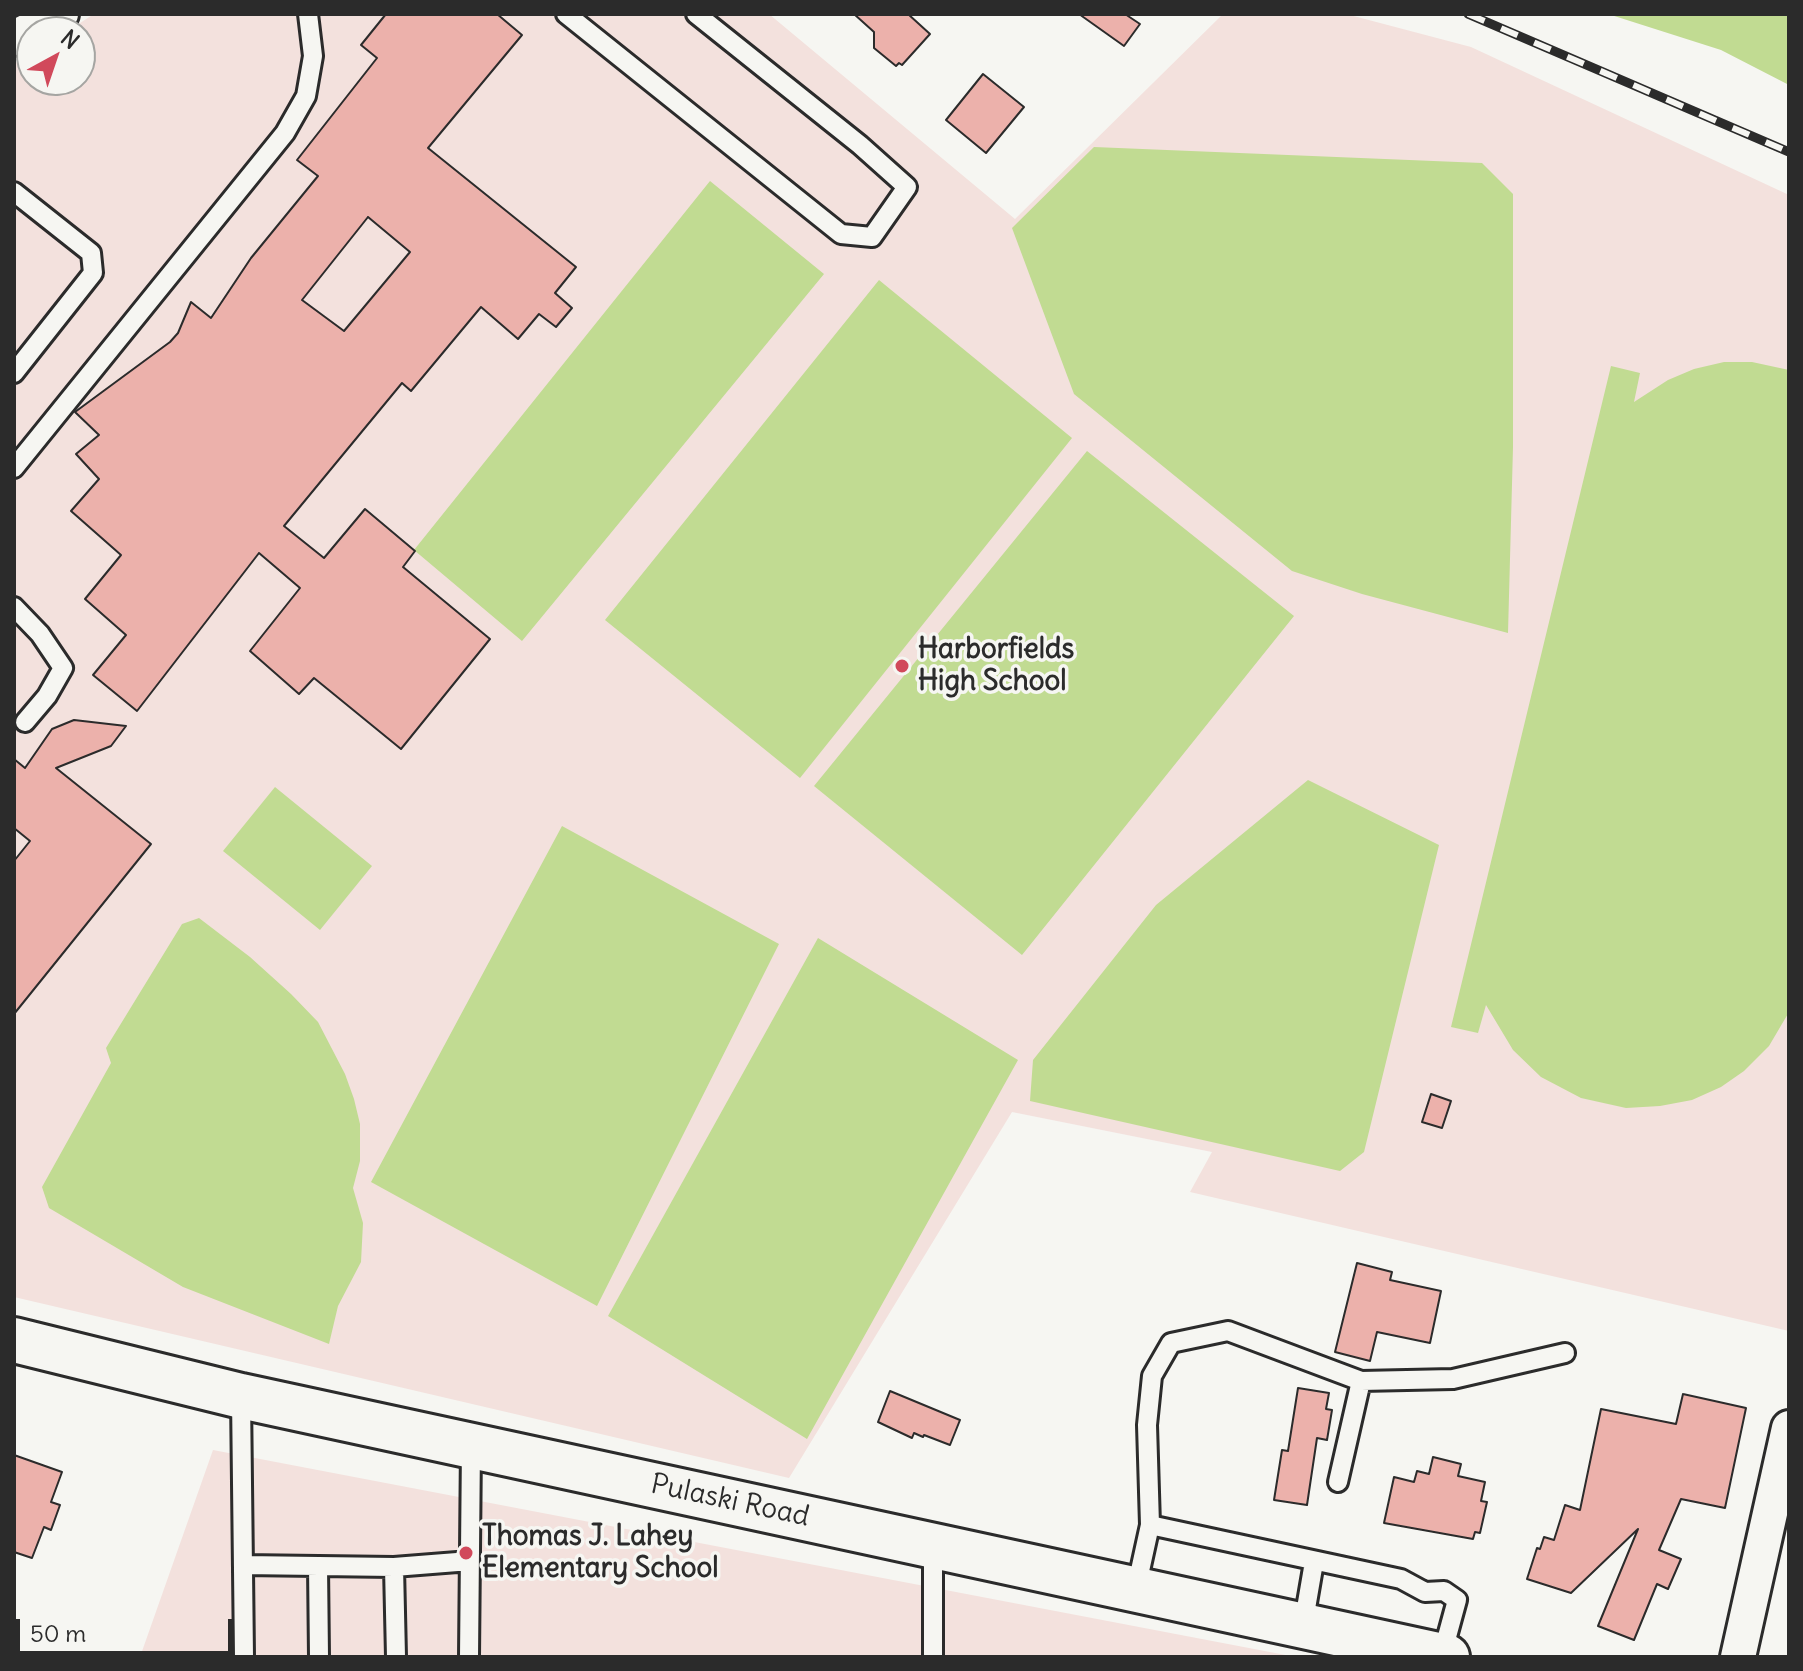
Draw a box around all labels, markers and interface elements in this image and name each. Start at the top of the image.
north arrow [16,16,96,96]
text: N [55,24,85,55]
place label: Harborfields High School [918,633,1074,699]
marker: Harborfields High School [893,657,911,675]
street label: Pulaski Road [648,1468,812,1534]
place label: Thomas J. Lahey Elementary School [482,1520,719,1586]
marker: Thomas J. Lahey Elementary School [457,1544,475,1562]
scale bar [20,1603,236,1653]
text: 50 m [30,1618,86,1648]

